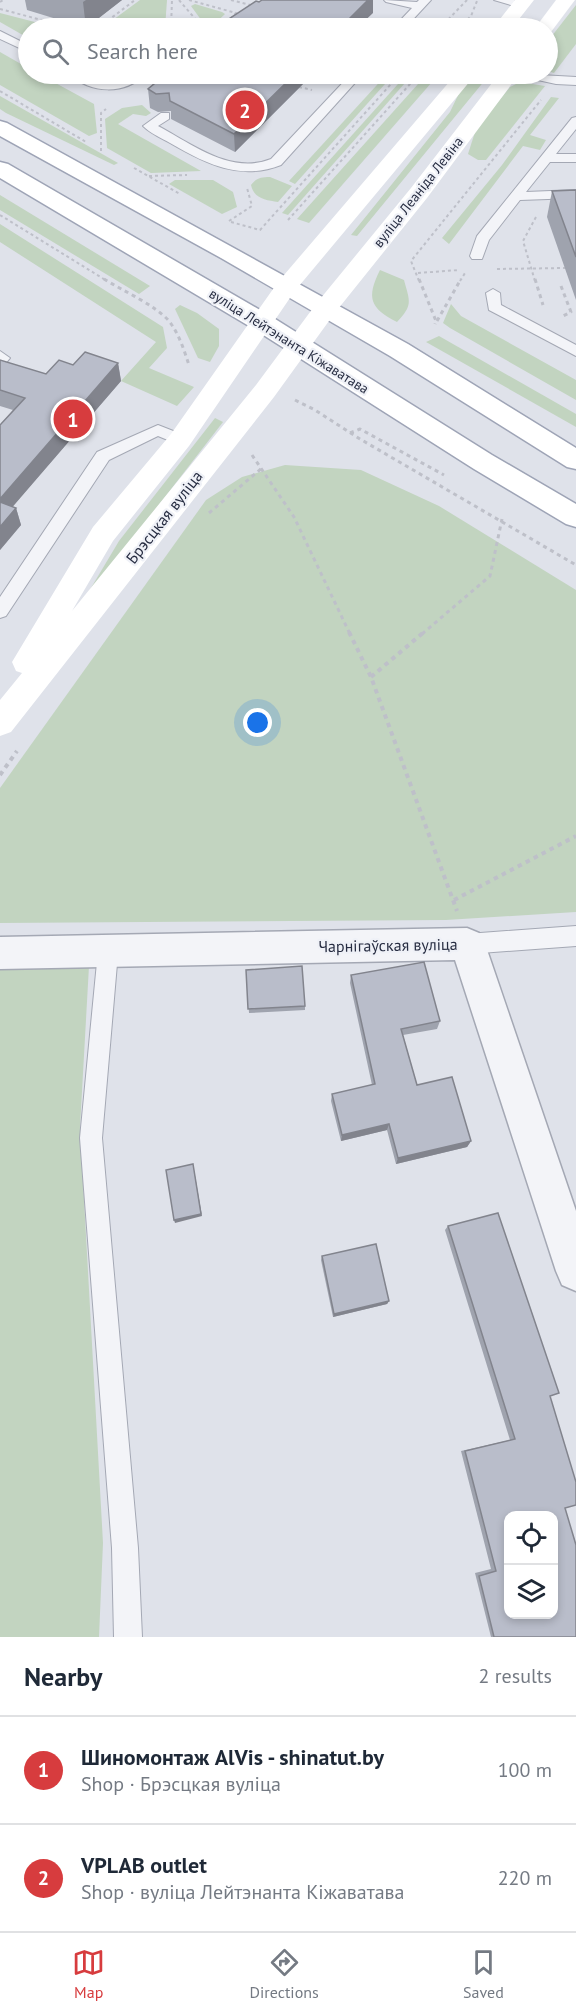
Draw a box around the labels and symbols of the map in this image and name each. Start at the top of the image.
pin: 2 [226,88,264,132]
street label: вуліца Леаніда Левіна [369,133,467,251]
street label: вуліца Лейтэнанта Кіжаватава [206,284,372,398]
pin: 1 [54,396,92,442]
street label: Брэсцкая вуліца [121,466,207,568]
your location [243,708,272,737]
street label: Чарнігаўская вуліца [318,934,458,956]

